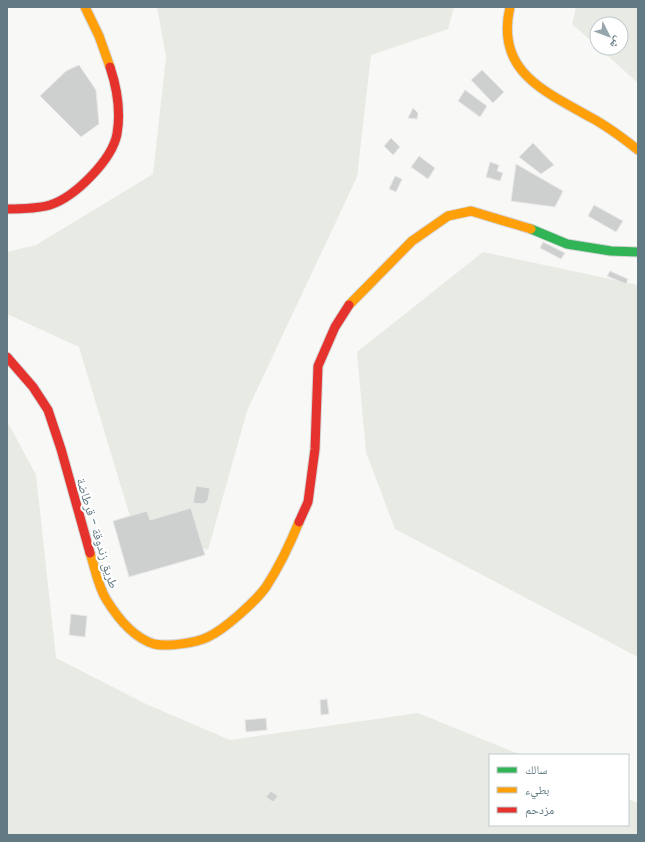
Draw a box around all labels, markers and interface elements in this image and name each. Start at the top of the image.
north arrow [589,16,629,56]
text: ش [606,33,626,53]
street label: طريق زندوقة - قرطاضة [72,475,123,591]
legend [489,754,629,826]
text: سالك [525,761,547,778]
text: بطيء [525,781,549,800]
text: مزدحم [525,801,554,818]

